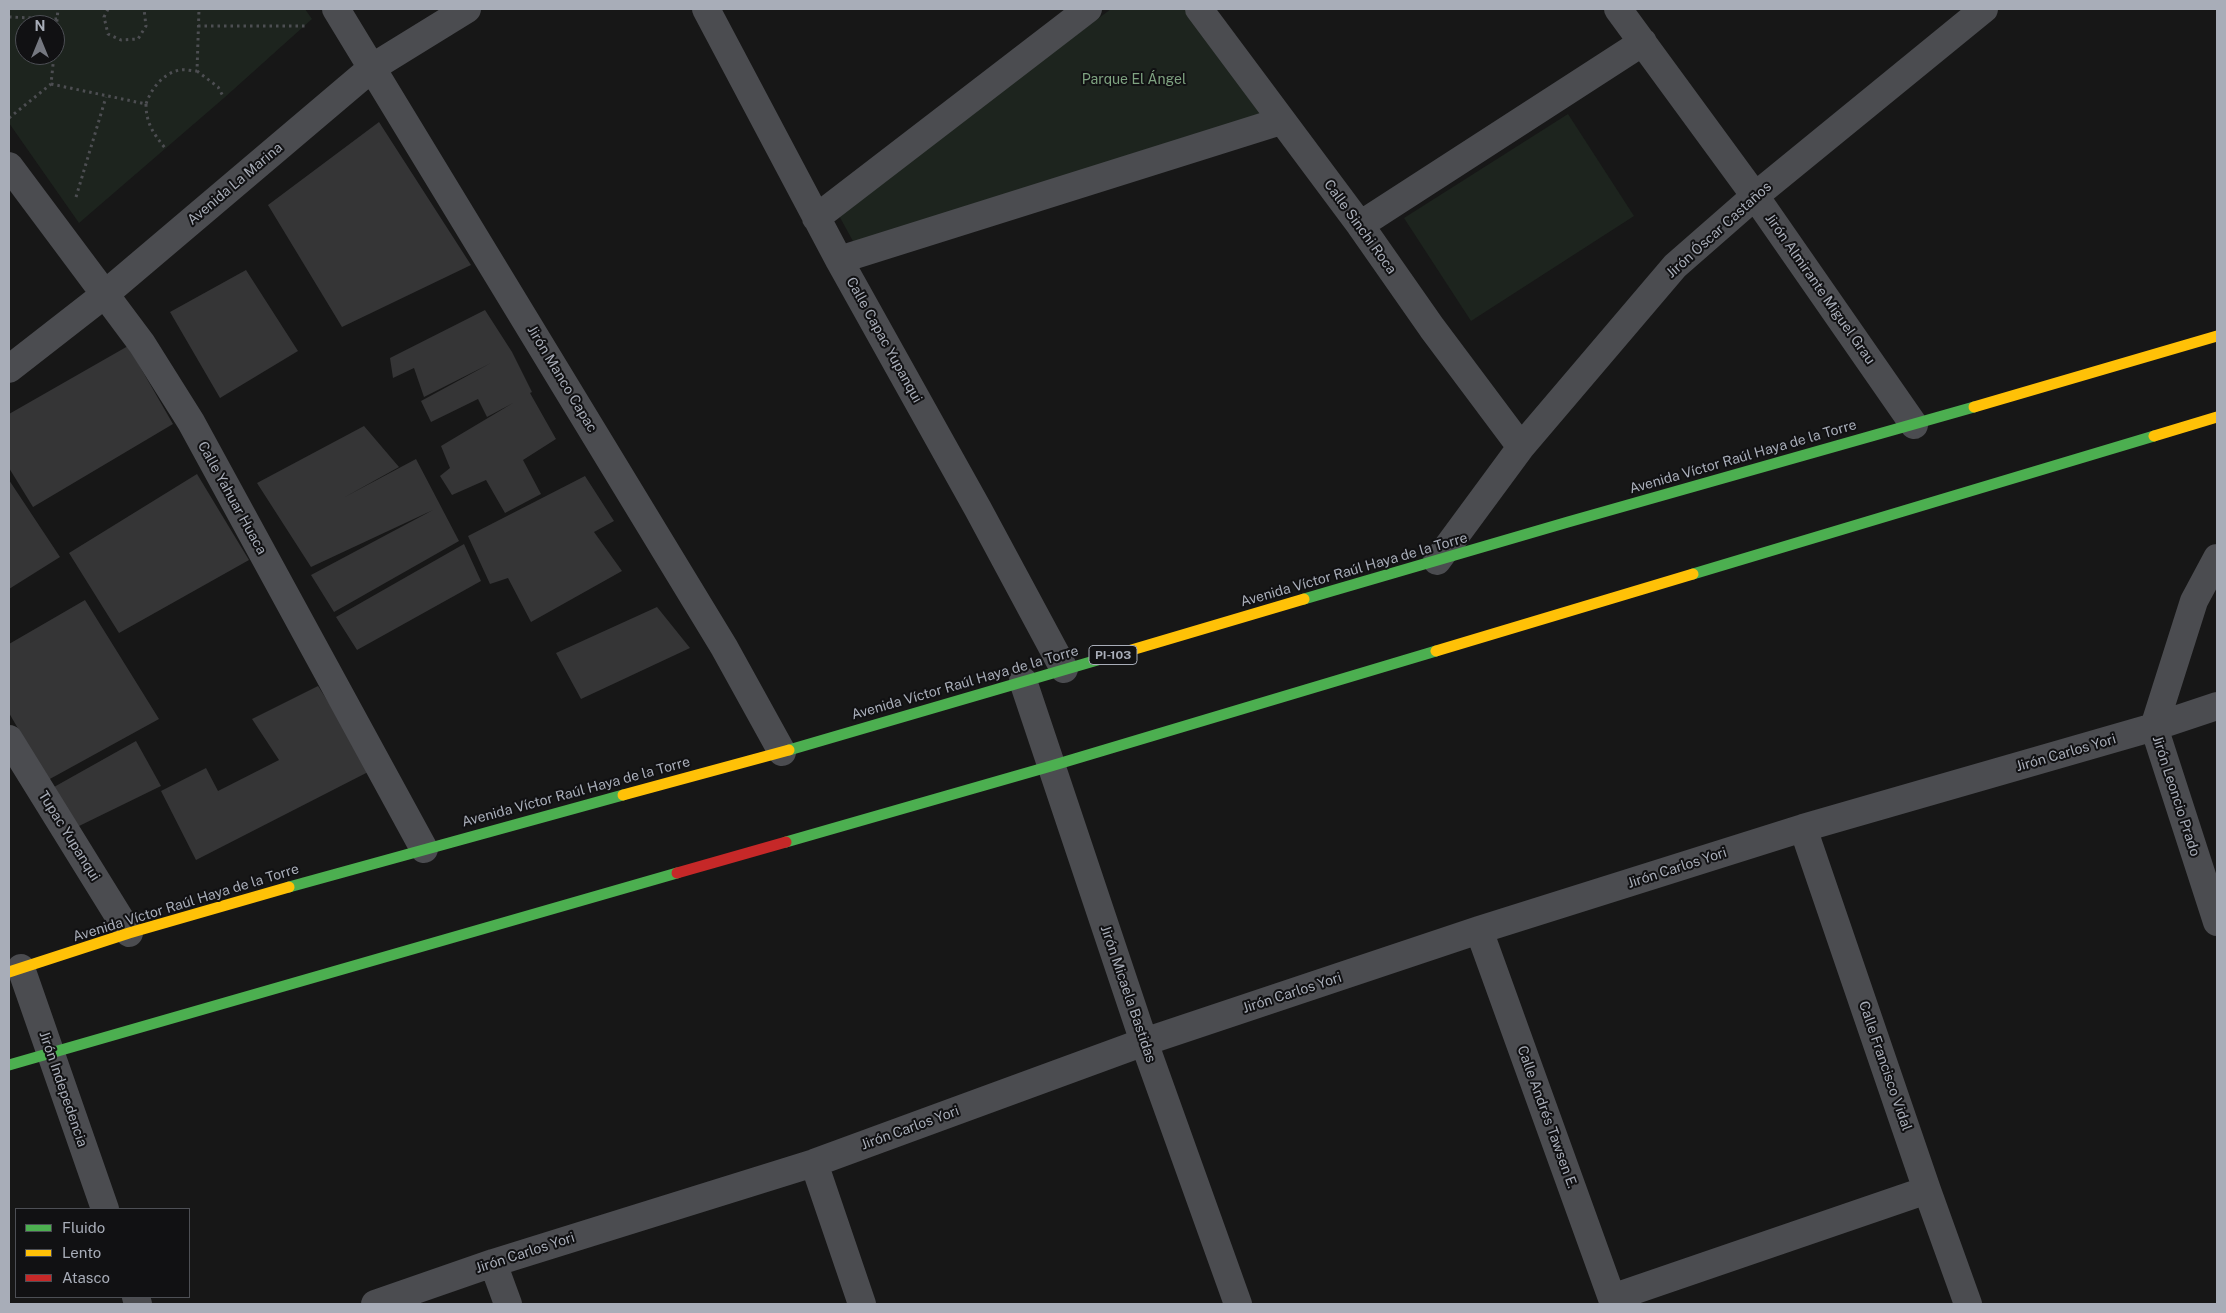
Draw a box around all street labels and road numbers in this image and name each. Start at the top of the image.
street label: Avenida La Marina [184,139,286,229]
street label: Calle Sinchi Roca [1320,177,1400,277]
street label: Jirón Óscar Castaños [1663,178,1775,282]
street label: Jirón Almirante Miguel Grau [1761,210,1879,368]
street label: Calle Capac Yupanqui [842,274,926,406]
street label: Jirón Manco Capac [523,323,601,435]
street label: Avenida Víctor Raúl Haya de la Torre [1627,416,1859,498]
street label: Calle Yahuar Huaca [194,439,270,557]
street label: Avenida Víctor Raúl Haya de la Torre [1238,529,1470,611]
street label: Avenida Víctor Raúl Haya de la Torre [849,642,1081,724]
road number: PI-103 [1089,646,1137,664]
street label: Jirón Carlos Yori [2014,731,2118,775]
street label: Jirón Leoncio Prado [2149,734,2203,858]
street label: Avenida Víctor Raúl Haya de la Torre [460,753,692,831]
street label: Tupac Yupanqui [35,788,103,884]
street label: Jirón Carlos Yori [1625,844,1729,892]
street label: Avenida Víctor Raúl Haya de la Torre [71,861,301,945]
street label: Jirón Micaela Bastidas [1097,923,1159,1065]
street label: Jirón Carlos Yori [1240,969,1344,1017]
street label: Calle Francisco Vidal [1855,999,1915,1133]
street label: Jirón Indepedencia [35,1029,91,1149]
street label: Calle Andrés Tawsen E. [1513,1043,1581,1191]
street label: Jirón Carlos Yori [859,1102,961,1154]
street label: Jirón Carlos Yori [473,1229,577,1277]

